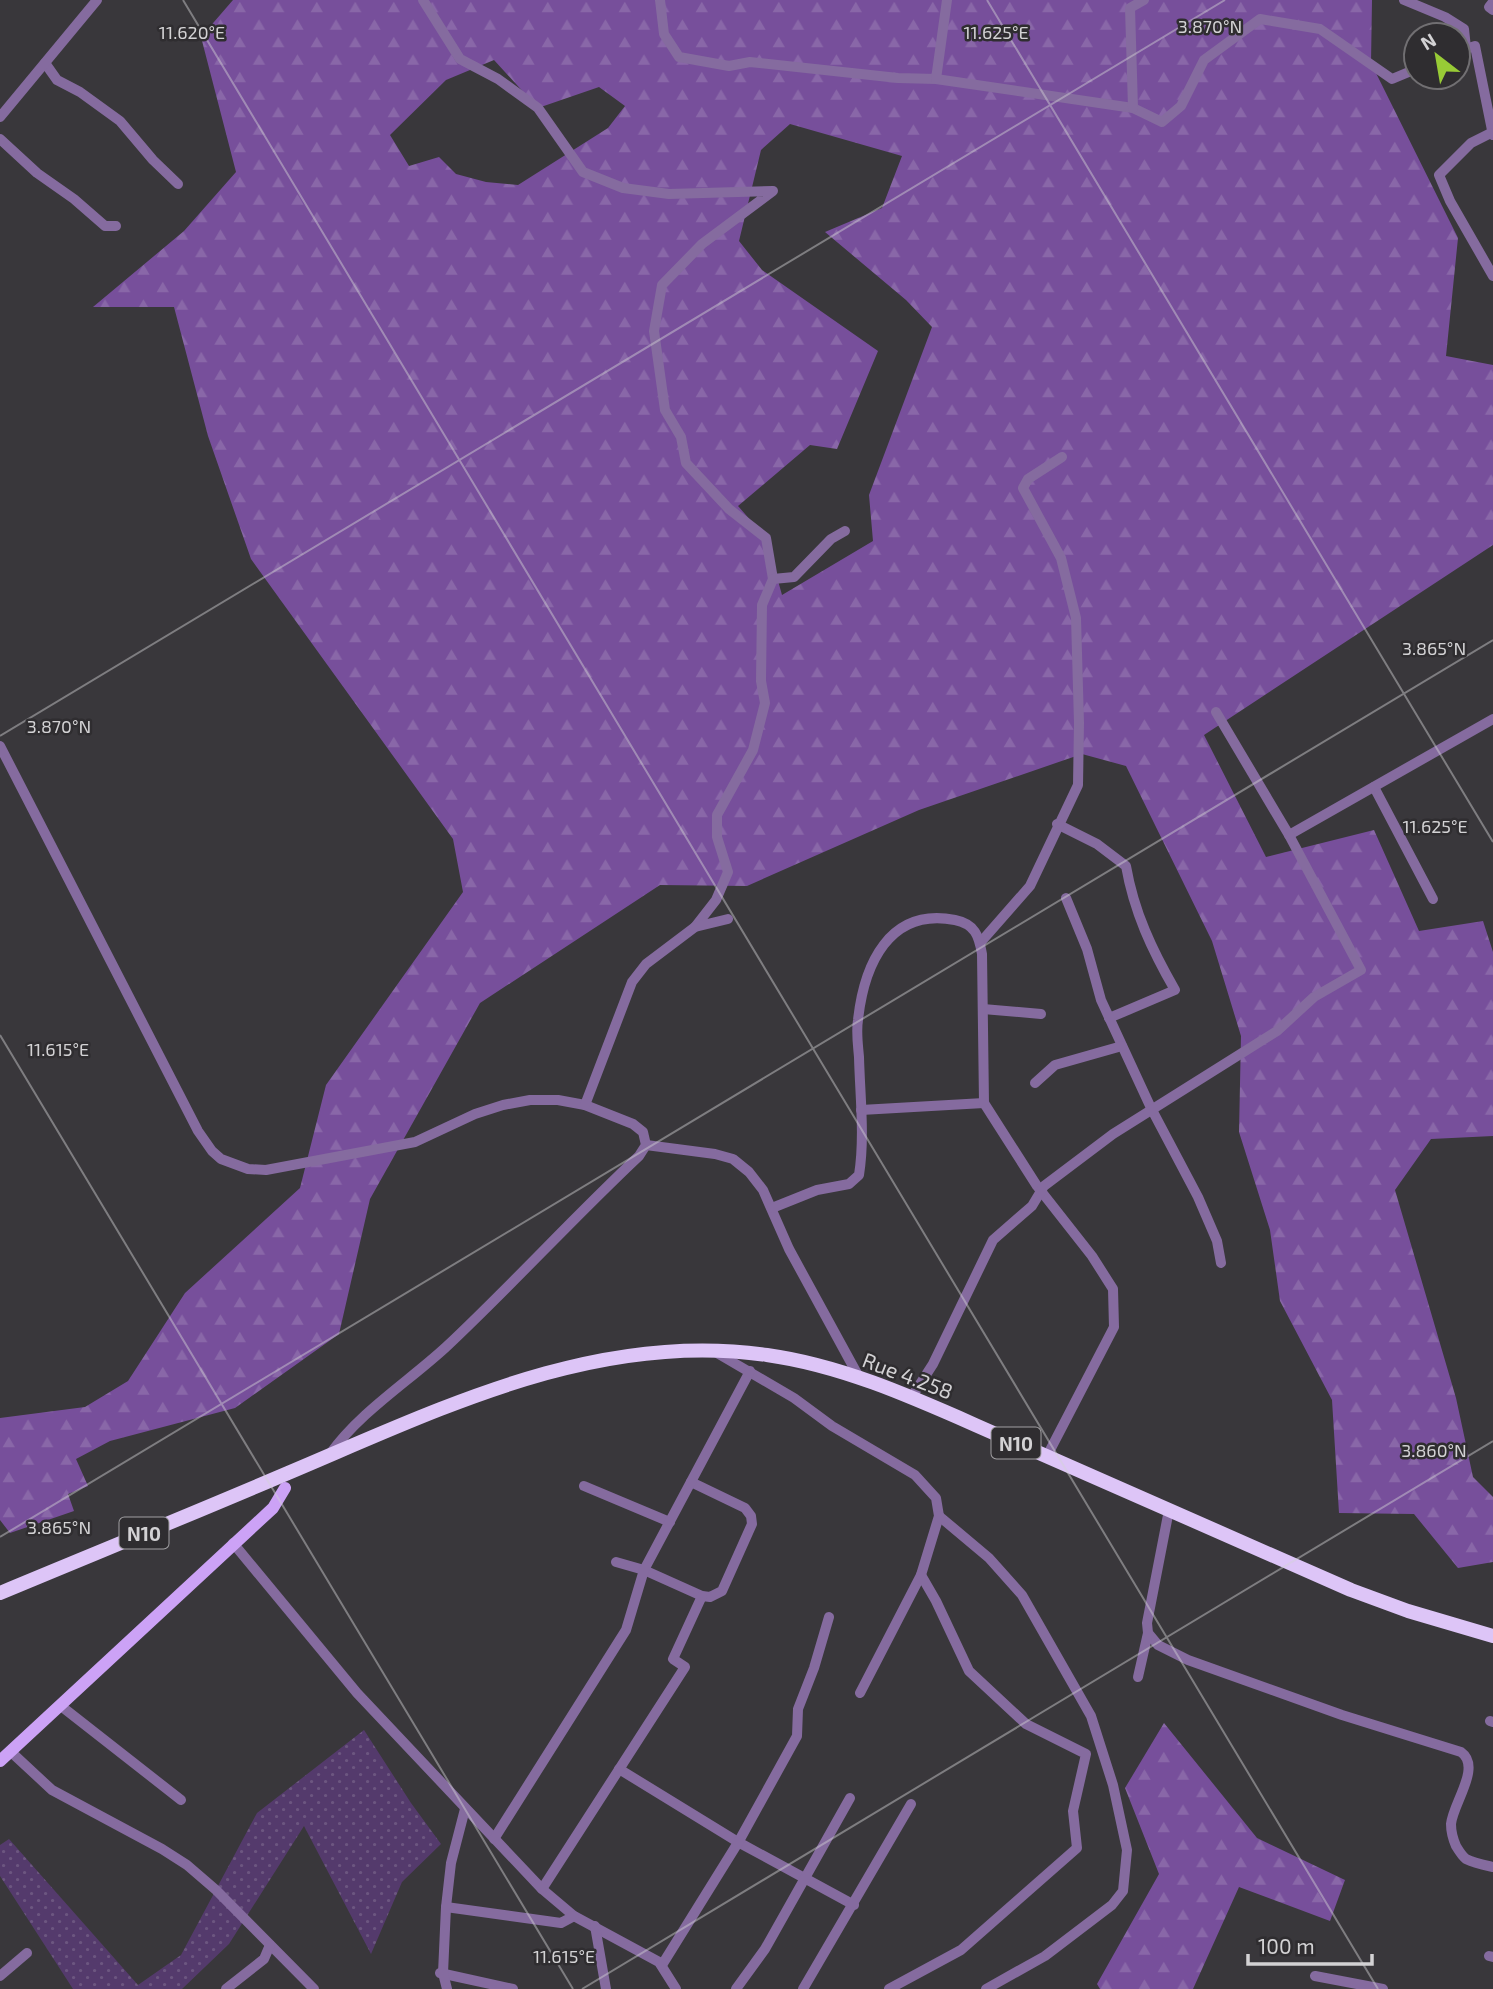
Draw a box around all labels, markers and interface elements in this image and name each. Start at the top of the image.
text: 3.870°N [1178,15,1242,37]
text: 11.620°E [159,21,225,43]
text: 11.625°E [963,21,1029,43]
north arrow [1402,21,1472,91]
text: N [1416,28,1440,54]
text: 3.865°N [1402,637,1466,659]
text: 3.870°N [27,715,91,737]
text: 11.625°E [1402,815,1468,837]
text: 11.615°E [27,1038,89,1060]
street label: Rue 4.258 [859,1346,957,1404]
road number: N10 [992,1428,1040,1458]
text: 3.860°N [1401,1439,1467,1461]
text: 3.865°N [27,1516,91,1538]
road number: N10 [120,1518,168,1548]
scale bar [1248,1923,1372,1967]
text: 100 m [1258,1933,1315,1958]
text: 11.615°E [533,1945,595,1967]

